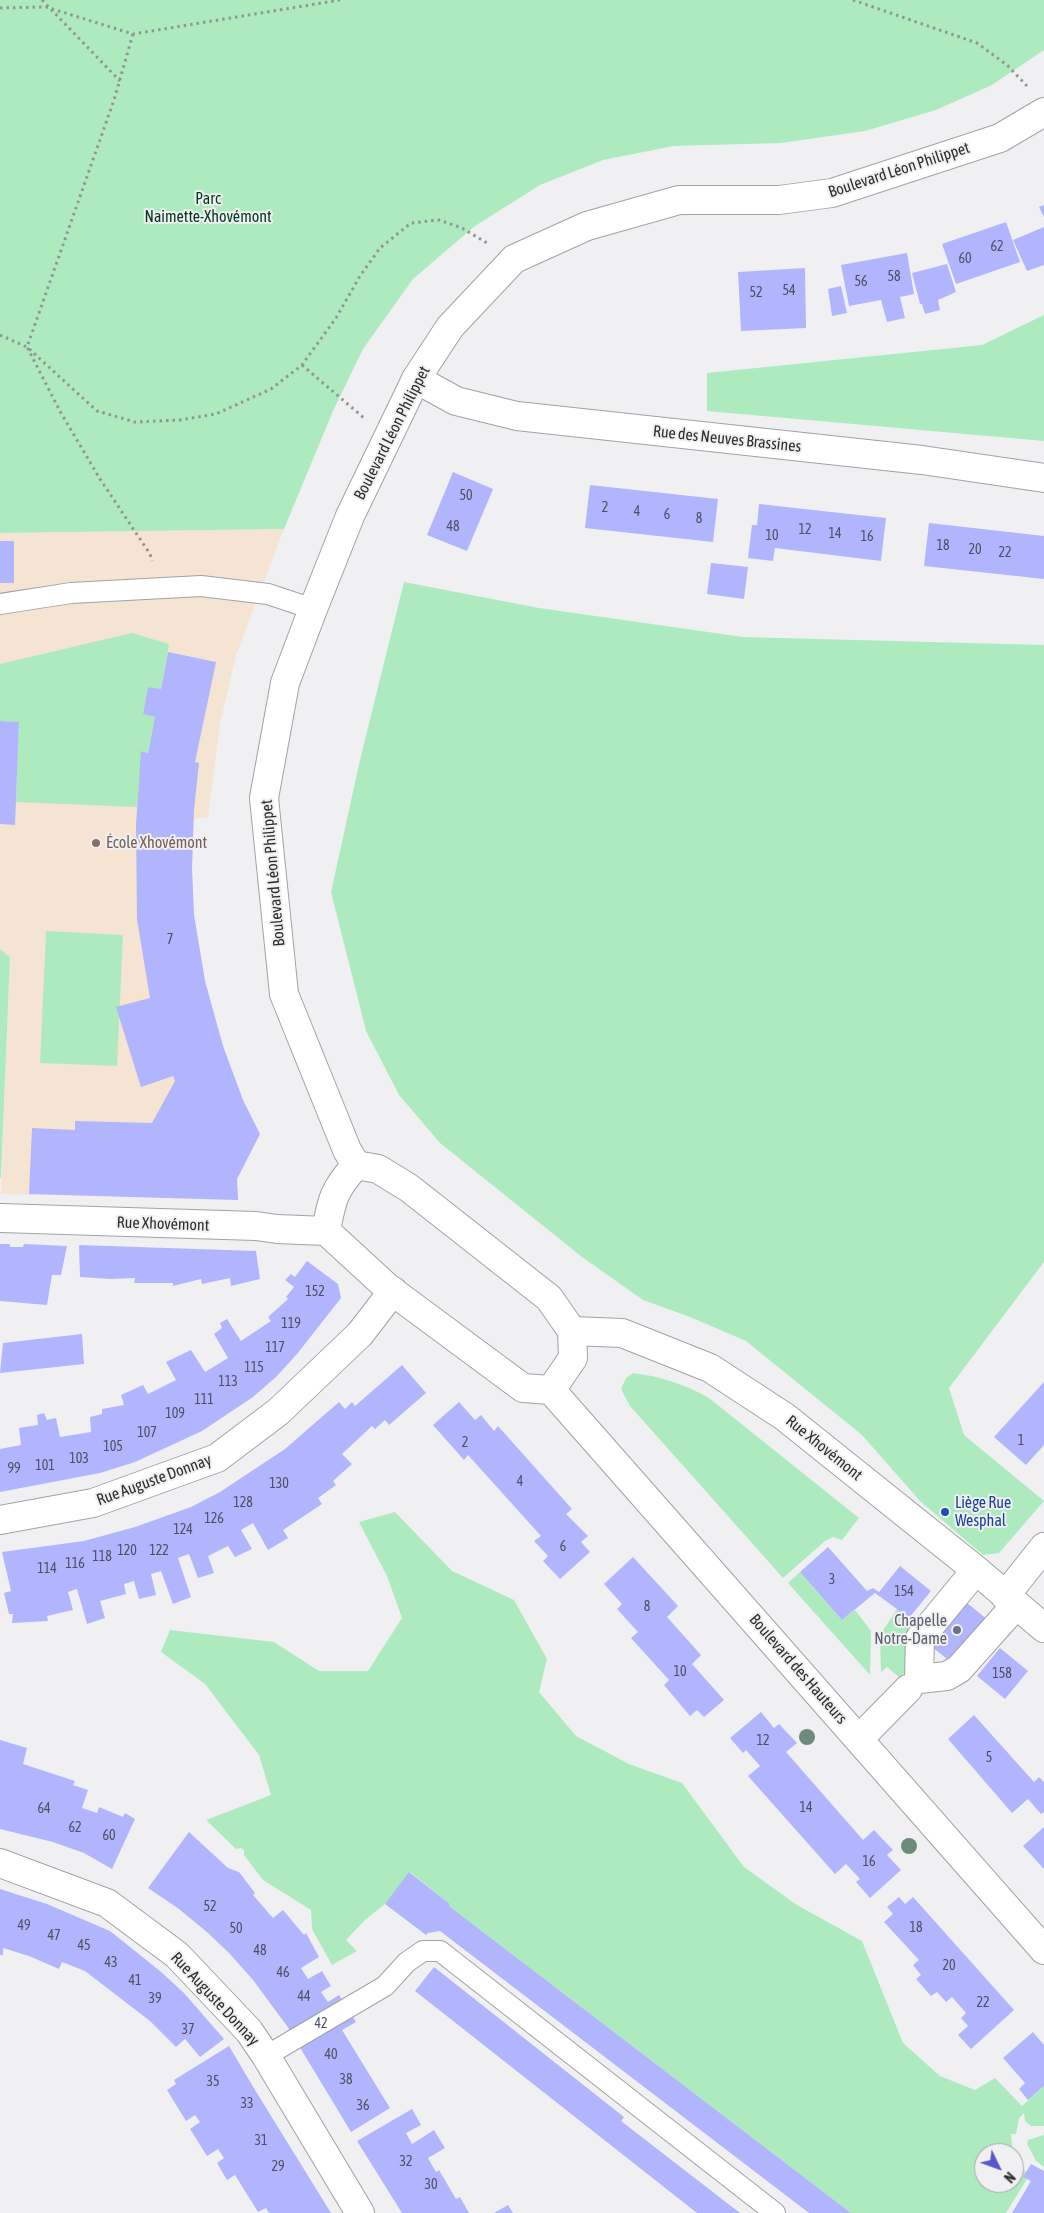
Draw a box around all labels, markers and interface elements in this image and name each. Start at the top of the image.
street label: Boulevard Léon Philippet [826,138,972,202]
park label: Parc Naimette-Xhovémont [144,189,272,227]
house number: 62 [990,239,1004,255]
house number: 60 [958,251,972,267]
house number: 58 [887,269,901,285]
house number: 56 [854,274,868,290]
house number: 54 [782,283,796,299]
house number: 52 [749,285,763,301]
street label: Boulevard Léon Philippet [350,363,434,503]
street label: Rue des Neuves Brassines [652,422,802,456]
house number: 50 [459,488,473,504]
house number: 2 [602,500,608,516]
house number: 4 [634,504,640,520]
house number: 6 [664,507,670,523]
house number: 8 [696,511,702,527]
house number: 48 [446,519,460,535]
house number: 12 [798,522,812,538]
house number: 14 [828,526,842,542]
house number: 10 [765,528,779,544]
house number: 16 [860,529,874,545]
house number: 18 [936,538,950,554]
house number: 20 [968,542,982,558]
house number: 22 [998,545,1012,561]
street label: Boulevard Léon Philippet [257,799,289,947]
place label: École Xhovémont [106,833,207,853]
marker: École Xhovémont [90,837,102,849]
house number: 7 [167,932,173,948]
street label: Rue Xhovémont [116,1213,210,1235]
house number: 152 [305,1284,325,1300]
house number: 119 [281,1316,301,1332]
house number: 117 [265,1340,285,1356]
house number: 115 [244,1360,264,1376]
house number: 113 [218,1374,238,1390]
house number: 111 [194,1392,214,1408]
house number: 109 [165,1406,185,1422]
street label: Rue Xhovémont [782,1411,866,1485]
house number: 107 [137,1425,157,1441]
house number: 1 [1018,1433,1024,1449]
house number: 2 [462,1435,468,1451]
house number: 105 [103,1439,123,1455]
street label: Rue Auguste Donnay [94,1450,214,1510]
house number: 103 [69,1451,89,1467]
house number: 101 [35,1458,55,1474]
house number: 99 [7,1461,21,1477]
house number: 4 [517,1474,523,1490]
house number: 130 [269,1476,289,1492]
place label: Liège Rue Wesphal [955,1493,1011,1531]
house number: 128 [233,1495,253,1511]
marker: Liège Rue Wesphal [939,1506,951,1518]
house number: 126 [204,1511,224,1527]
house number: 124 [173,1522,193,1538]
house number: 6 [560,1539,566,1555]
house number: 120 [117,1543,137,1559]
house number: 122 [149,1543,169,1559]
house number: 118 [92,1549,112,1565]
house number: 116 [65,1556,85,1572]
house number: 114 [37,1561,57,1577]
house number: 3 [829,1572,835,1588]
house number: 154 [894,1584,914,1600]
house number: 8 [644,1599,650,1615]
street label: Boulevard des Hauteurs [745,1610,851,1728]
place label: Chapelle Notre-Dame [874,1611,947,1649]
marker: Chapelle Notre-Dame [951,1624,963,1636]
house number: 10 [673,1664,687,1680]
house number: 158 [992,1666,1012,1682]
house number: 12 [756,1733,770,1749]
house number: 5 [986,1750,992,1766]
house number: 14 [799,1800,813,1816]
house number: 64 [37,1801,51,1817]
house number: 62 [68,1820,82,1836]
house number: 60 [102,1828,116,1844]
house number: 16 [862,1854,876,1870]
house number: 52 [203,1899,217,1915]
house number: 49 [17,1918,31,1934]
house number: 18 [909,1920,923,1936]
house number: 50 [229,1921,243,1937]
house number: 47 [47,1928,61,1944]
house number: 45 [77,1938,91,1954]
house number: 48 [253,1943,267,1959]
street label: Rue Auguste Donnay [167,1948,263,2050]
house number: 43 [104,1955,118,1971]
house number: 20 [942,1958,956,1974]
house number: 46 [276,1965,290,1981]
house number: 41 [128,1973,142,1989]
house number: 44 [297,1989,311,2005]
house number: 39 [148,1991,162,2007]
house number: 22 [976,1995,990,2011]
house number: 42 [314,2016,328,2032]
house number: 37 [181,2022,195,2038]
house number: 40 [324,2047,338,2063]
house number: 38 [339,2072,353,2088]
house number: 35 [206,2074,220,2090]
house number: 33 [240,2096,254,2112]
house number: 36 [356,2098,370,2114]
house number: 31 [254,2133,268,2149]
north arrow [974,2143,1024,2193]
house number: 32 [399,2154,413,2170]
house number: 29 [271,2159,285,2175]
text: N [1001,2169,1018,2186]
house number: 30 [424,2177,438,2193]

